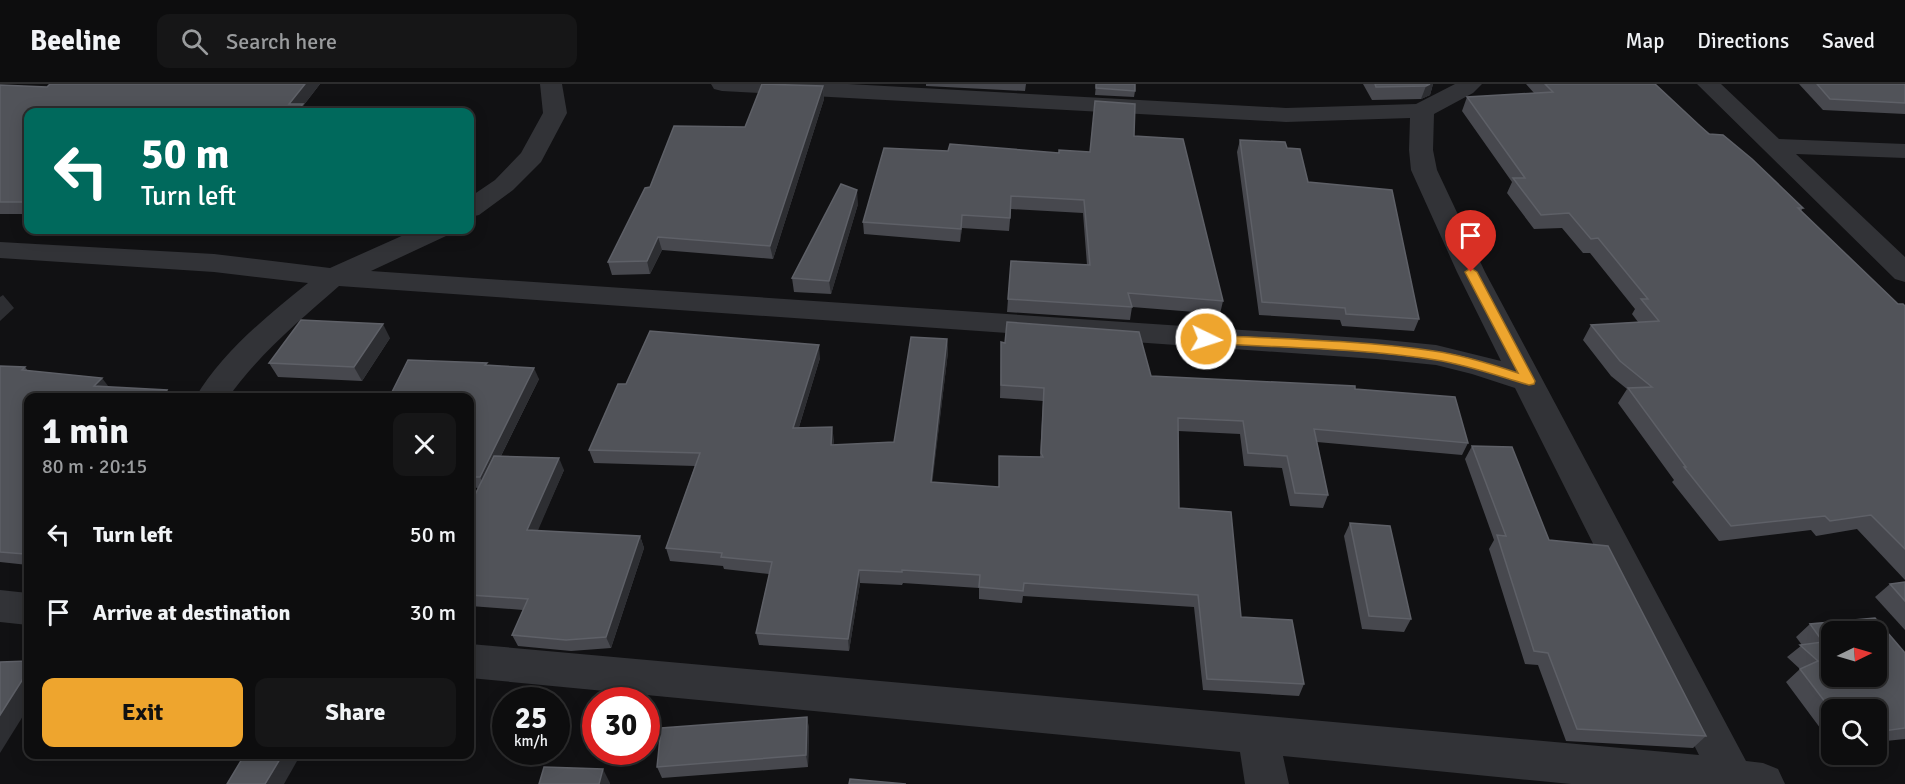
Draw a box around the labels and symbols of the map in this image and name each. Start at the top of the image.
pin [1445,210,1496,272]
position arrow [1174,307,1238,371]
north arrow [1821,621,1887,687]
speed limit sign: 30 [582,687,660,765]

